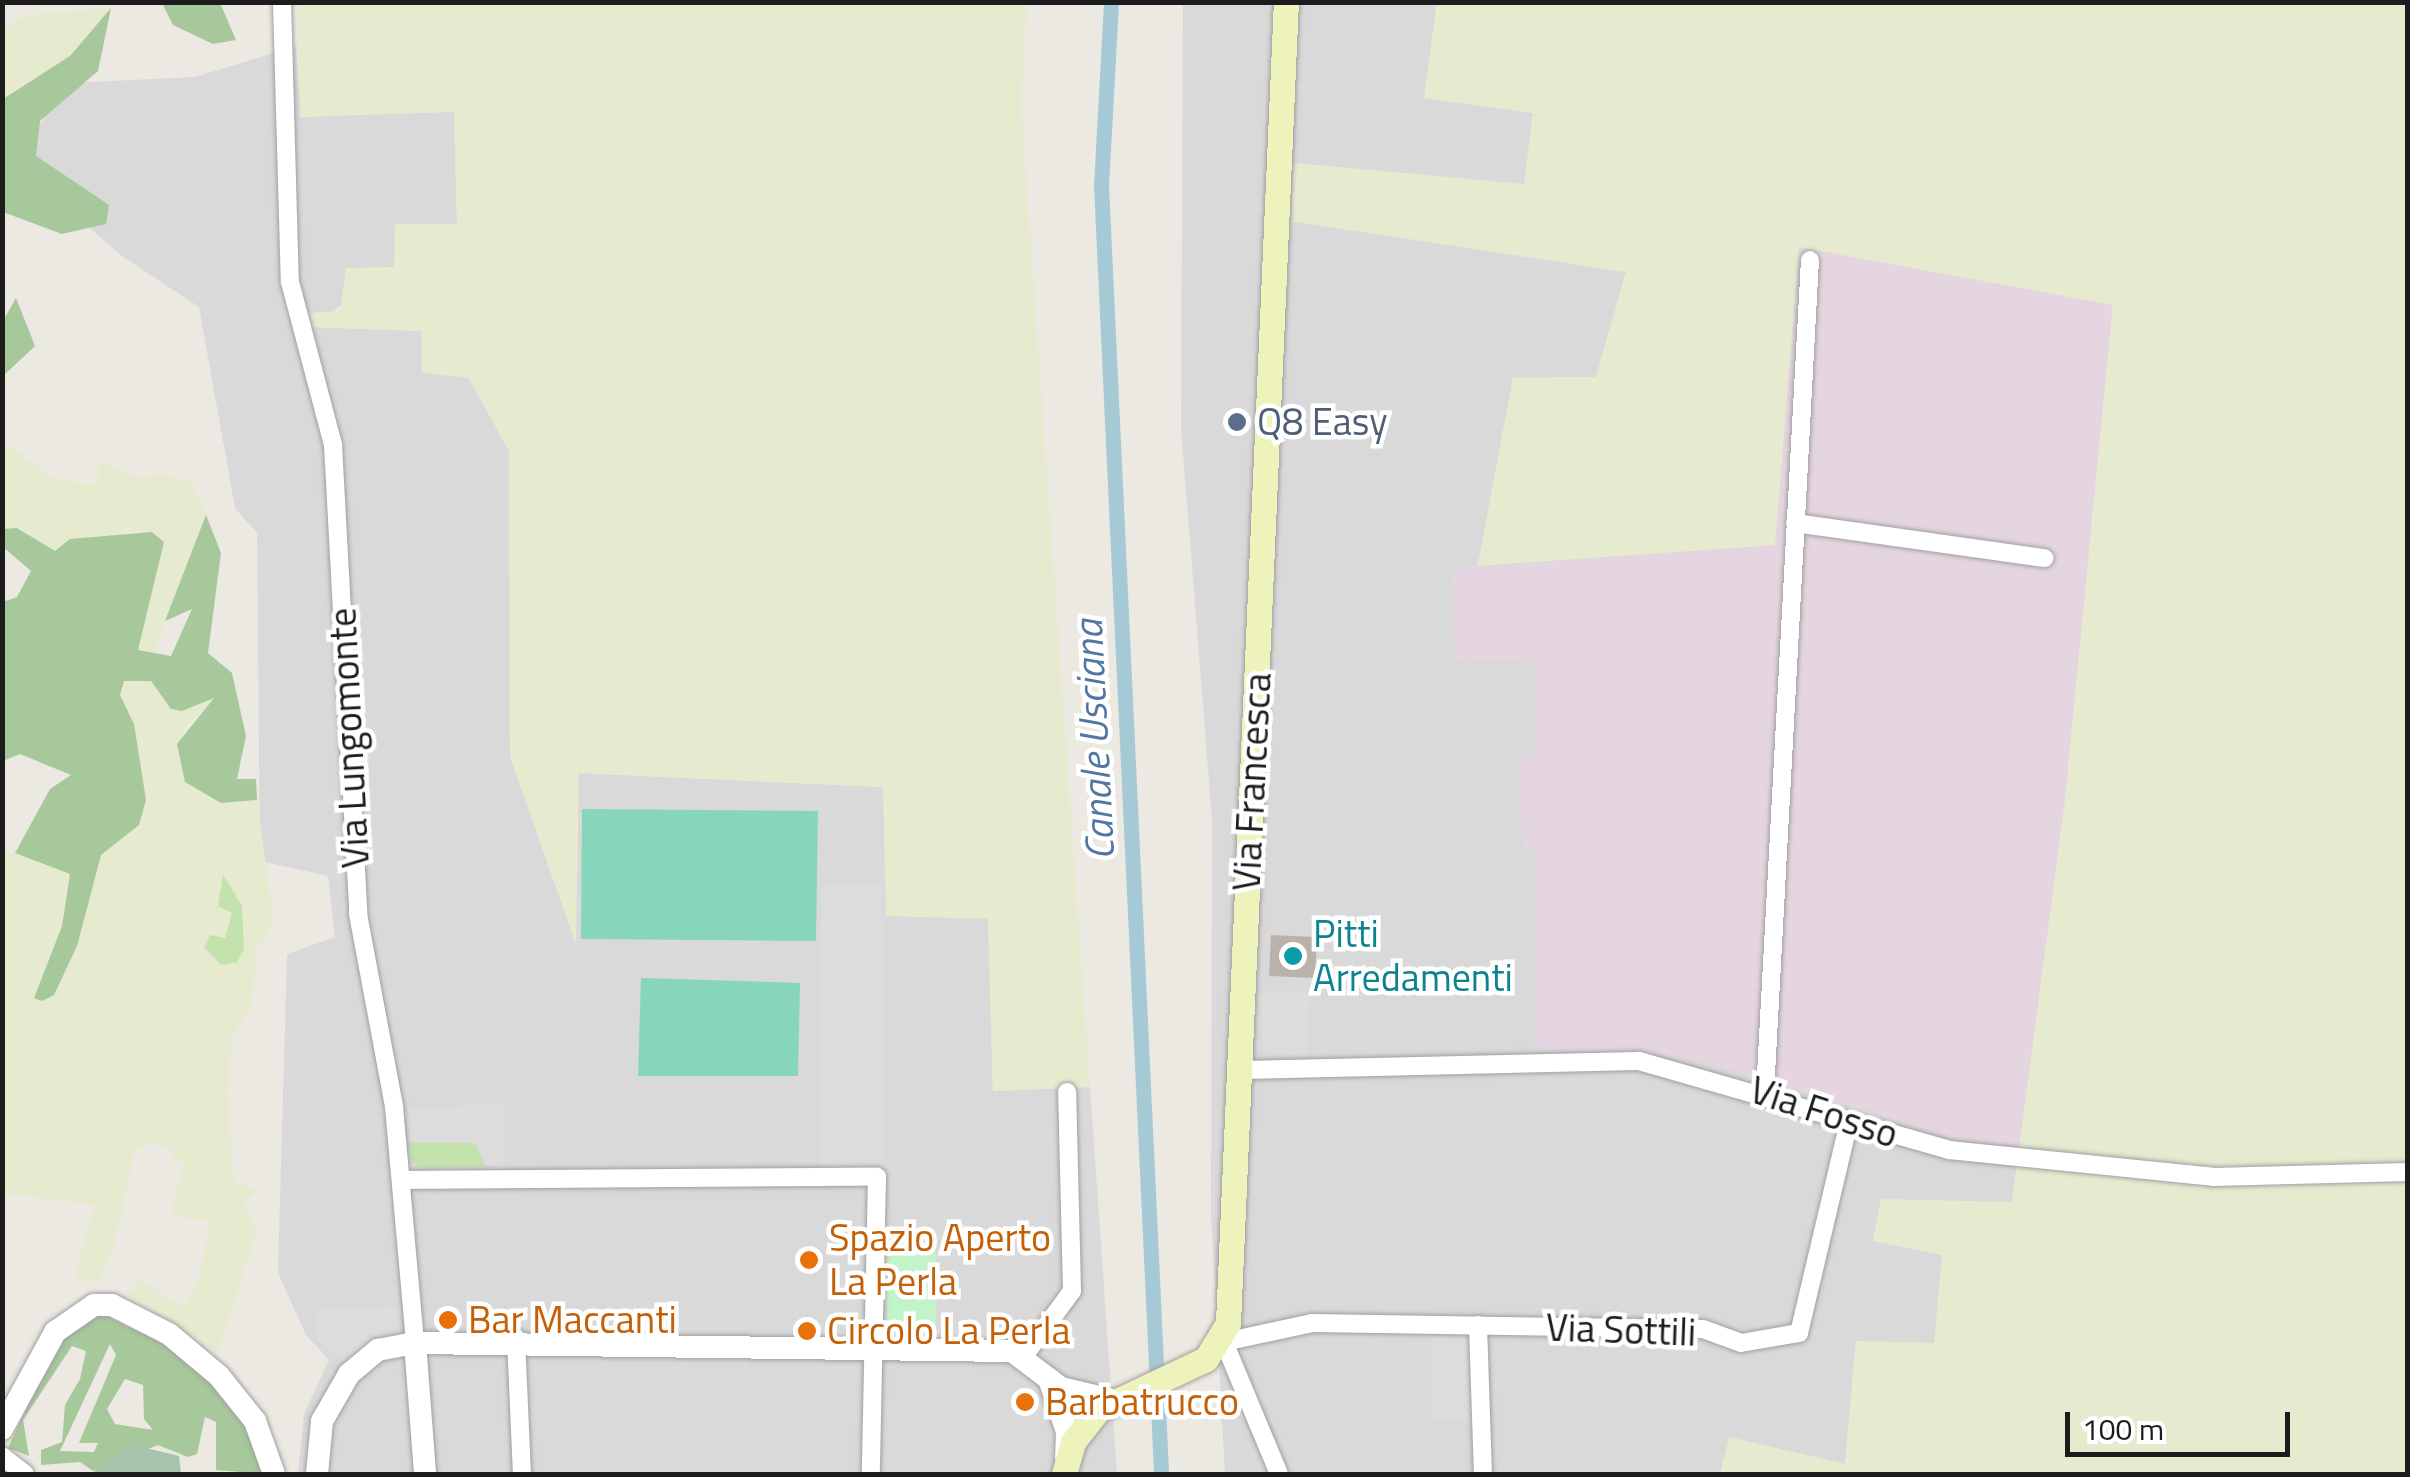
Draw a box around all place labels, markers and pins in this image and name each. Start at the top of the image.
place label: Q8 Easy [1257,399,1387,445]
marker: Q8 Easy [1226,411,1248,433]
place label: Pitti Arredamenti [1313,911,1513,1001]
marker: Pitti Arredamenti [1282,945,1304,967]
place label: Spazio Aperto La Perla [829,1215,1051,1304]
marker: Spazio Aperto La Perla [798,1249,820,1271]
place label: Bar Maccanti [468,1297,677,1343]
place label: Circolo La Perla [827,1308,1071,1354]
marker: Bar Maccanti [437,1309,459,1331]
marker: Circolo La Perla [796,1320,818,1342]
place label: Barbatrucco [1045,1379,1239,1425]
marker: Barbatrucco [1014,1391,1036,1413]

